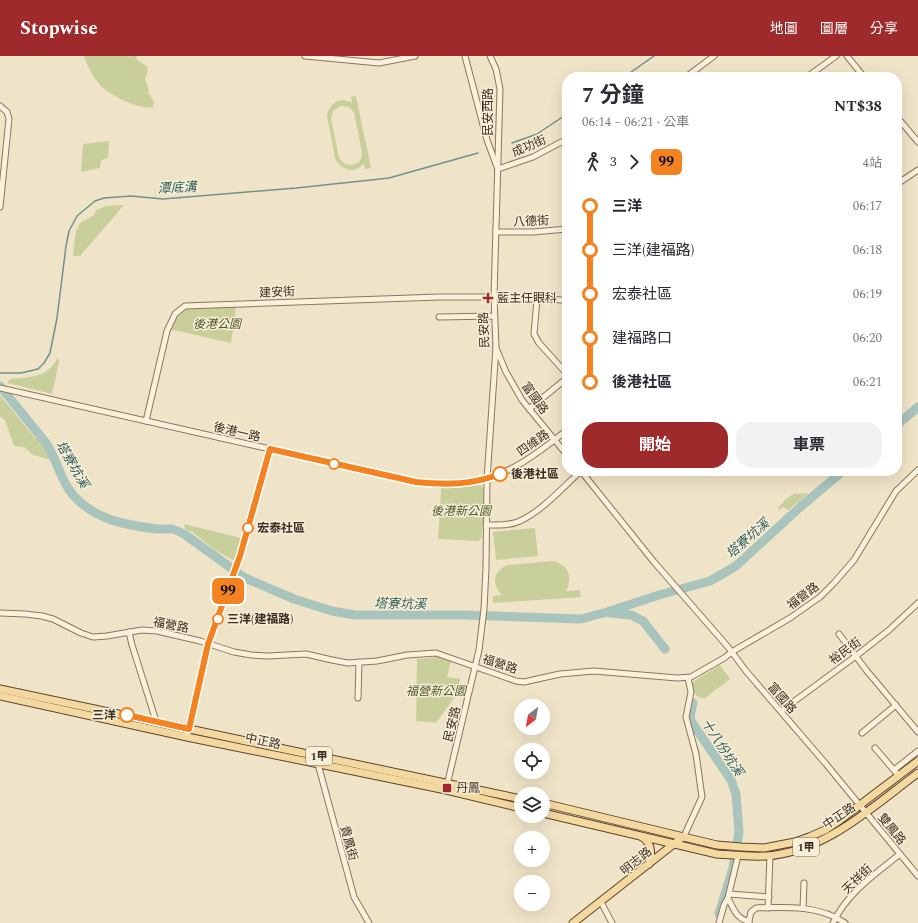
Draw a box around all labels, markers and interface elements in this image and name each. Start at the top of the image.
text: Stopwise [20,14,98,43]
text: 地圖 [770,18,798,39]
text: 圖層 [820,18,848,39]
text: 分享 [870,18,898,39]
text: 7 分鐘 [582,79,644,112]
street label: 民安西路 [479,88,498,136]
text: NT$38 [834,95,882,118]
text: 06:14 – 06:21 · 公車 [582,112,689,132]
street label: 成功街 [509,131,549,162]
icon: walk [582,151,604,173]
icon: forward [623,151,645,173]
text: 99 [659,151,674,172]
text: 3 [610,152,617,172]
text: 4站 [862,153,882,173]
water label: 潭底溝 [157,177,199,199]
text: 三洋 [612,195,642,218]
text: 06:17 [853,196,882,216]
street label: 八德街 [513,211,549,232]
text: 三洋(建福路) [612,239,695,262]
text: 06:18 [853,240,882,260]
street label: 建安街 [259,282,295,303]
text: 宏泰社區 [612,283,672,306]
text: 06:19 [853,284,882,304]
place label: 藍主任眼科 [497,289,557,308]
marker: 藍主任眼科 [482,292,494,304]
street label: 民安路 [474,312,495,348]
park label: 後港公園 [193,315,243,334]
text: 建福路口 [612,327,672,350]
text: 06:20 [853,328,882,348]
text: 後港社區 [612,371,672,394]
text: 06:21 [853,372,882,392]
street label: 富國路 [516,378,553,418]
street label: 後港一路 [211,418,262,447]
button: 開始 [582,422,728,468]
button: 車票 [736,422,882,468]
street label: 四維路 [513,425,553,462]
water label: 塔寮坑溪 [50,437,95,494]
unlabelled marker [328,458,340,470]
place label: 後港社區 [511,465,559,484]
marker: 後港社區 [492,466,508,482]
park label: 後港新公園 [431,502,493,521]
water label: 塔寮坑溪 [721,513,775,563]
place label: 宏泰社區 [257,519,305,538]
marker: 宏泰社區 [242,522,254,534]
line badge: 99 [210,578,246,604]
street label: 福營路 [783,578,823,615]
text: 99 [220,580,236,601]
water label: 塔寮坑溪 [374,594,428,614]
place label: 三洋(建福路) [227,610,293,629]
street label: 福營路 [151,613,190,638]
marker: 三洋(建福路) [212,613,224,625]
street label: 裕民街 [825,633,865,670]
street label: 福營路 [480,650,520,679]
street label: 富國路 [763,679,801,718]
park label: 福營新公園 [406,682,468,701]
north arrow [514,699,550,735]
map controls [514,699,550,911]
street label: 民安路 [439,704,466,744]
place label: 三洋 [92,706,116,725]
marker: 三洋 [119,707,135,723]
water label: 十八份坑溪 [696,715,749,782]
street label: 中正路 [243,728,282,755]
button: locate [514,743,550,779]
road number: 1甲 [306,747,332,765]
place label: 丹鳳 [456,779,480,798]
marker: 丹鳳 [441,782,453,794]
button: layers [514,787,550,823]
street label: 中正路 [819,798,860,834]
street label: 雙鳳路 [873,809,910,849]
street label: 貴鳳街 [335,823,362,863]
button: + [514,831,550,867]
road number: 1甲 [793,838,819,856]
street label: 明志路 [616,843,656,880]
street label: 天祥街 [838,860,877,899]
button: − [514,875,550,911]

